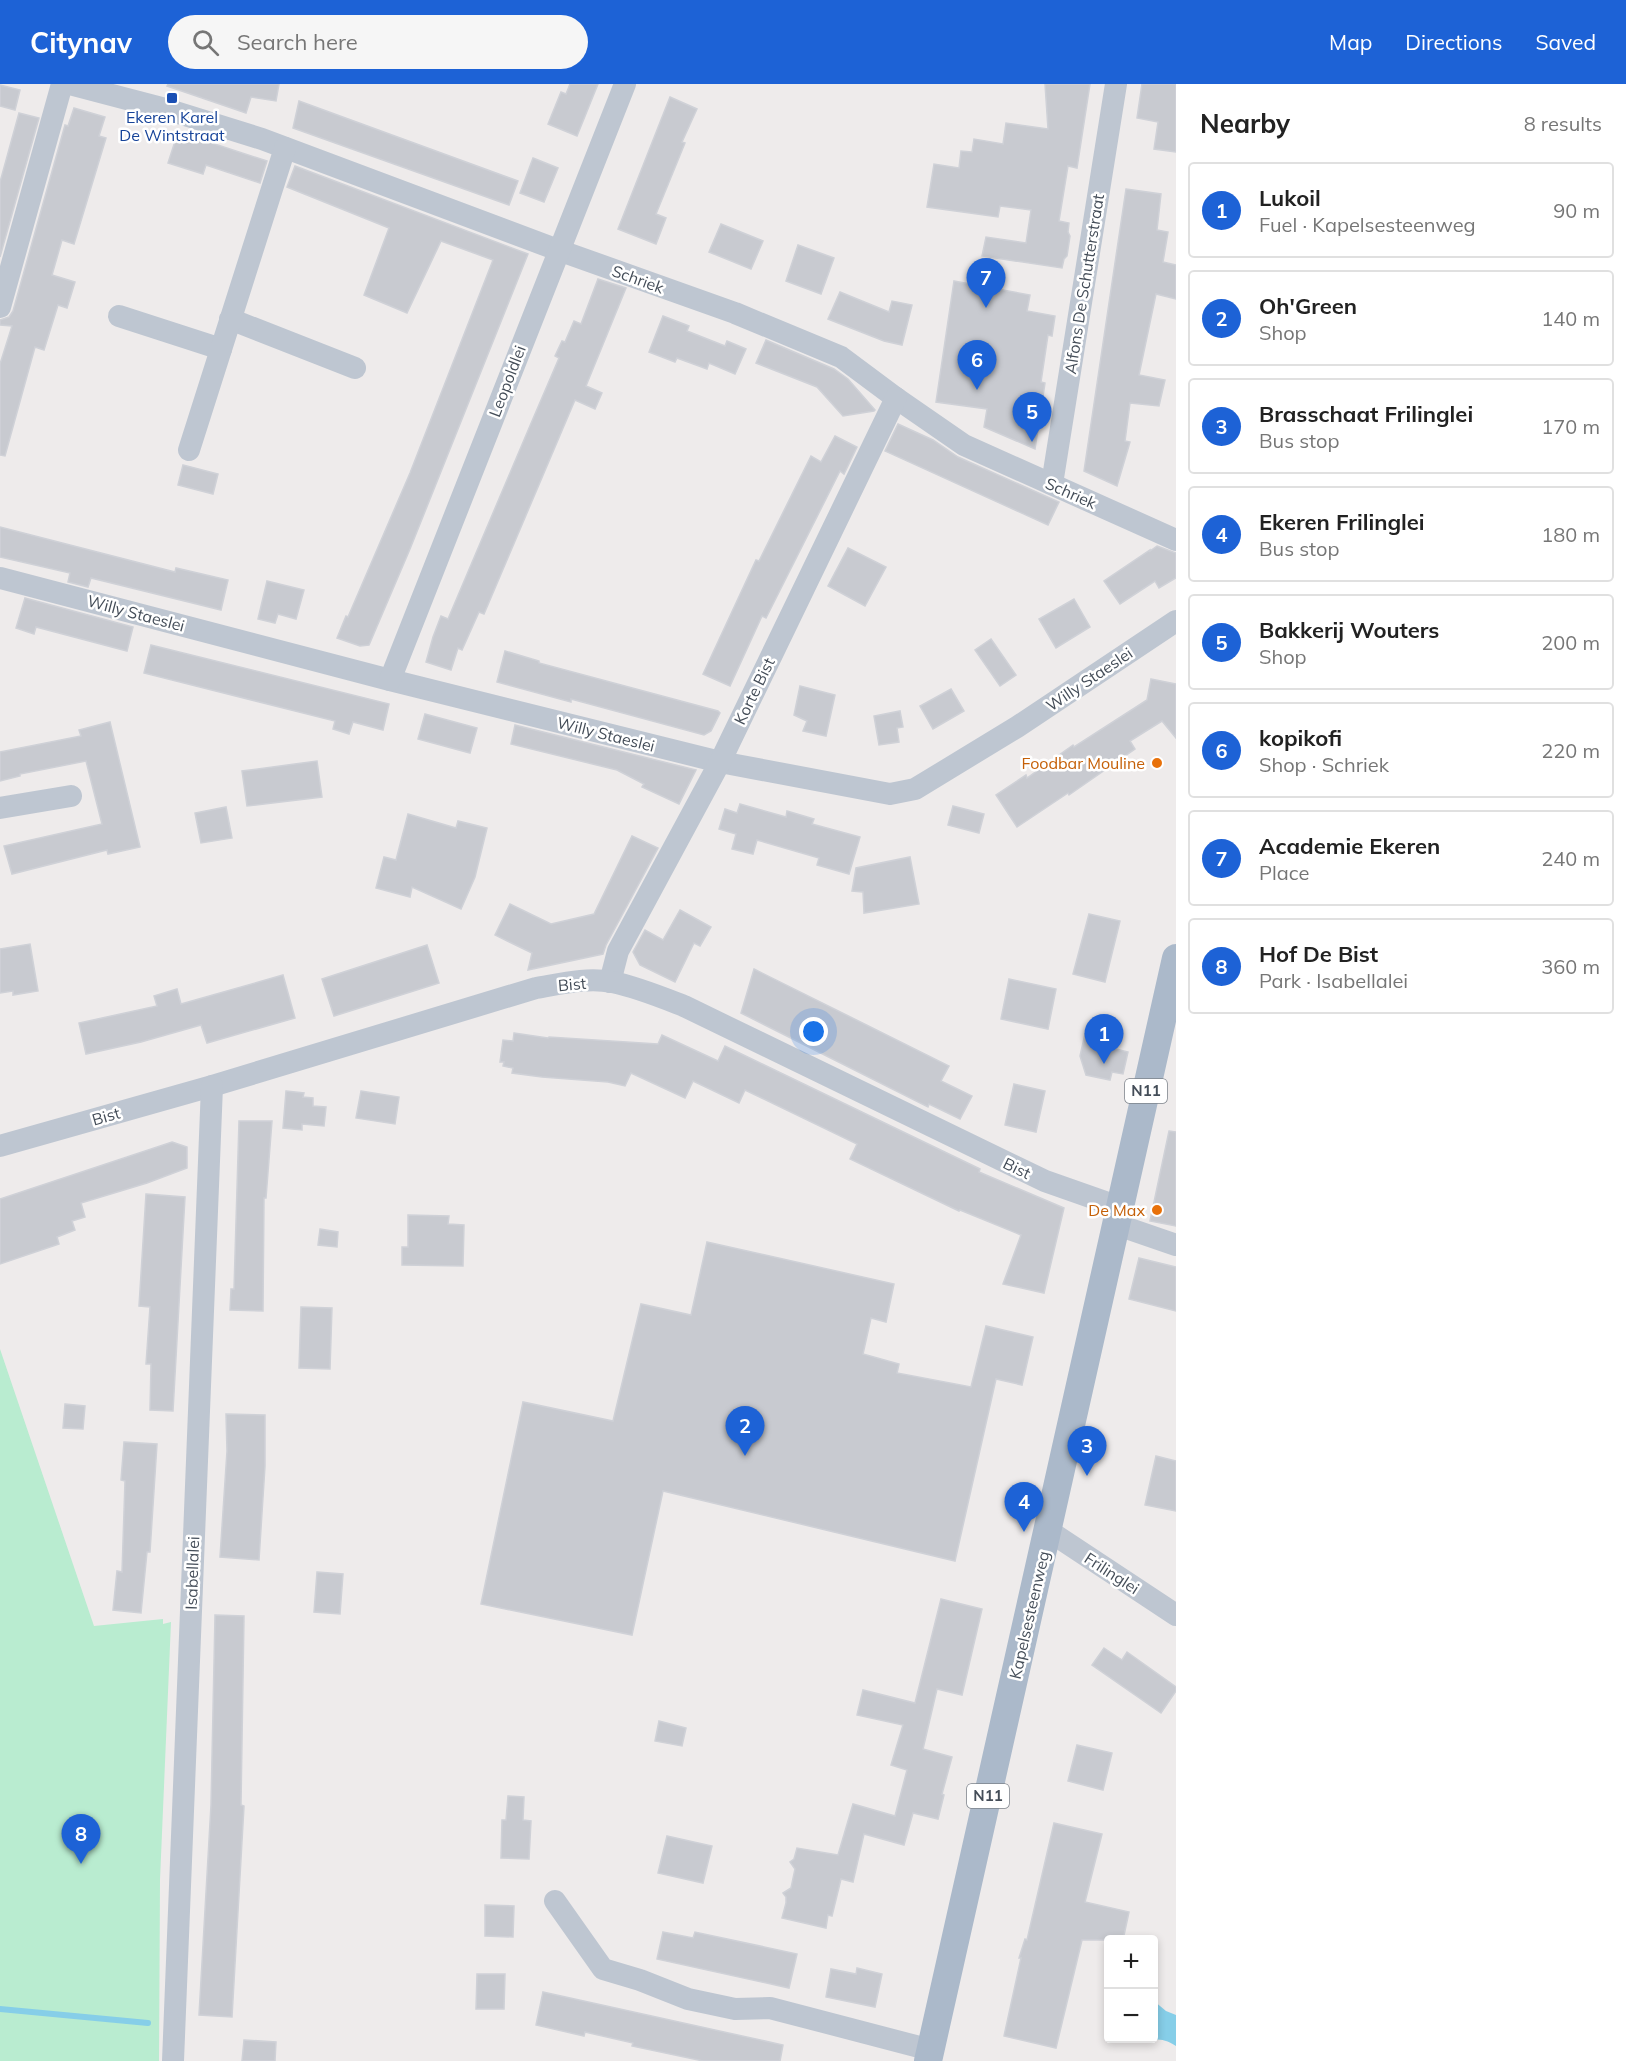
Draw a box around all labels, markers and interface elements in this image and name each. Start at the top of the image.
search box [168,15,588,69]
text: Citynav [30,25,132,60]
icon: search [189,26,222,59]
text: Search here [237,28,358,56]
text: Map [1329,29,1372,55]
text: Directions [1405,29,1502,55]
text: Saved [1535,29,1596,55]
marker: Ekeren Karel De Wintstraat [165,91,179,105]
place label: Ekeren Karel De Wintstraat [119,107,225,145]
text: Nearby [1200,107,1290,140]
text: 8 results [1524,111,1602,136]
text: Lukoil [1259,184,1321,212]
street label: Alfons De Schutterstraat [1060,192,1108,375]
text: 1 [1216,198,1228,223]
text: 90 m [1553,198,1600,223]
text: Fuel · Kapelsesteenweg [1259,212,1476,237]
pin: 7 [966,258,1006,308]
street label: Schriek [609,260,667,298]
text: Oh'Green [1259,292,1357,320]
text: 2 [1216,306,1228,331]
text: 140 m [1541,306,1600,331]
text: Shop [1259,320,1307,345]
pin: 6 [958,340,996,390]
street label: Leopoldlei [484,342,530,420]
pin: 5 [1012,392,1052,442]
text: Brasschaat Frilinglei [1259,400,1473,428]
text: 3 [1216,414,1228,439]
text: 170 m [1541,414,1600,439]
text: Bus stop [1259,428,1339,453]
street label: Schriek [1042,473,1100,513]
text: Ekeren Frilinglei [1259,508,1425,536]
text: 4 [1216,522,1228,547]
text: 180 m [1541,522,1600,547]
text: Bus stop [1259,536,1339,561]
street label: Willy Staeslei [85,590,187,636]
text: Bakkerij Wouters [1259,616,1439,644]
text: 5 [1216,630,1228,655]
text: 200 m [1541,630,1600,655]
street label: Willy Staeslei [1042,643,1136,715]
text: Shop [1259,644,1307,669]
street label: Korte Bist [729,654,779,728]
street label: Willy Staeslei [555,712,657,756]
text: kopikofi [1259,724,1342,752]
text: 6 [1216,738,1228,763]
text: 220 m [1541,738,1600,763]
text: Shop · Schriek [1259,752,1389,777]
place label: Foodbar Mouline [1021,753,1145,773]
marker: Foodbar Mouline [1150,756,1164,770]
text: Academie Ekeren [1259,832,1440,860]
text: 7 [1216,846,1228,871]
text: 240 m [1541,846,1600,871]
text: Place [1259,860,1309,885]
text: Hof De Bist [1259,940,1378,968]
text: 8 [1216,954,1228,979]
text: 360 m [1541,954,1600,979]
text: Park · Isabellalei [1259,968,1408,993]
street label: Bist [557,973,587,995]
pin: 1 [1084,1014,1124,1064]
your location [799,1017,828,1046]
road number: N11 [1125,1079,1167,1103]
street label: Bist [90,1102,123,1129]
street label: Bist [1000,1153,1034,1183]
place label: De Max [1088,1200,1145,1220]
marker: De Max [1150,1203,1164,1217]
pin: 2 [726,1406,764,1456]
pin: 3 [1068,1426,1106,1476]
pin: 4 [1004,1482,1044,1532]
street label: Isabellalei [181,1536,203,1610]
street label: Frilinglei [1081,1548,1143,1598]
street label: Kapelsesteenweg [1005,1549,1053,1681]
road number: N11 [967,1784,1009,1808]
pin: 8 [62,1814,100,1864]
map controls [1104,1935,1158,2043]
button: + [1104,1935,1158,1989]
button: − [1104,1989,1158,2043]

